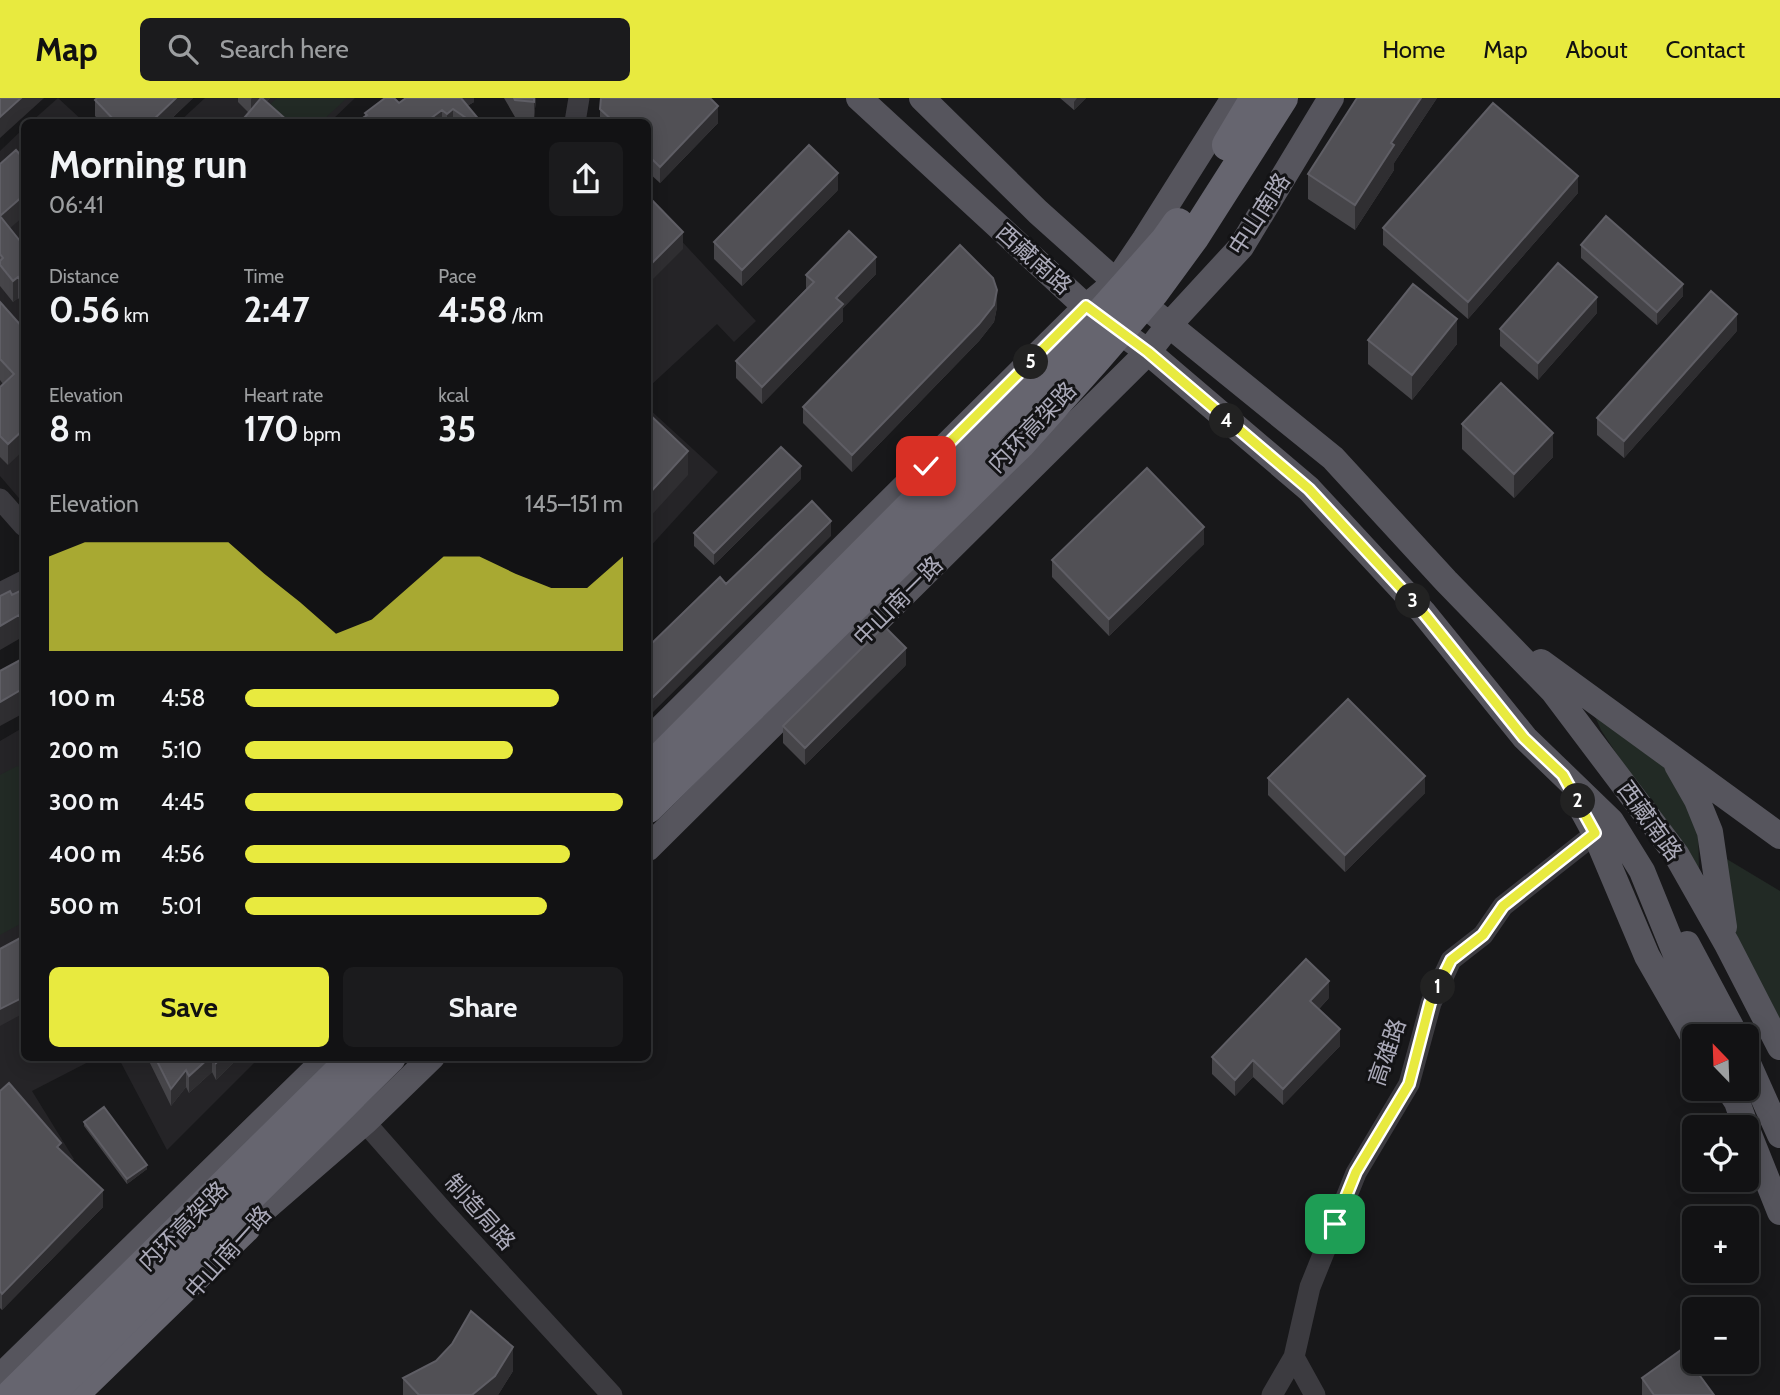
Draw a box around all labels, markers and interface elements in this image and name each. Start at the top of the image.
search box [140,18,630,81]
text: Map [35,29,98,69]
icon: search [164,30,202,68]
text: Search here [220,33,349,65]
text: Home [1382,35,1445,64]
text: Map [1483,35,1528,64]
text: About [1566,35,1628,64]
text: Contact [1666,35,1745,64]
text: Morning run [49,141,248,188]
button: share [549,142,623,216]
street label: 中山南路 [1222,168,1296,260]
text: 06:41 [49,191,104,219]
street label: 西藏南路 [990,218,1078,300]
text: Distance [49,265,119,288]
text: Time [244,265,284,288]
text: Pace [438,265,476,288]
text: 0.56 [49,288,120,331]
text: 2:47 [244,288,310,331]
text: 4:58 [438,288,508,331]
text: km [120,304,149,327]
text: /km [508,304,543,327]
pin: 5 [1014,344,1048,380]
text: 5 [1025,350,1036,373]
street label: 内环高架路 [982,376,1082,478]
text: Elevation [49,384,123,407]
text: Heart rate [244,384,323,407]
text: kcal [438,384,469,407]
pin: 4 [1210,404,1244,438]
text: 8 [49,407,70,450]
text: 170 [244,407,299,450]
text: 35 [438,407,476,450]
text: 4 [1221,409,1232,432]
text: m [70,423,91,446]
text: bpm [299,423,341,446]
pin [896,436,956,496]
icon: check [907,447,945,485]
text: Elevation [49,490,139,518]
text: 145–151 m [525,490,623,518]
street label: 中山南一路 [847,550,949,652]
pin: 3 [1396,584,1430,618]
text: 3 [1407,589,1418,612]
text: 100 m [49,684,115,712]
text: 4:58 [161,684,205,712]
text: 200 m [49,736,119,764]
text: 5:10 [161,736,202,764]
street label: 西藏南路 [1612,776,1688,866]
pin: 2 [1560,784,1596,818]
text: 300 m [49,788,119,816]
text: 4:45 [161,788,205,816]
text: 2 [1572,789,1583,812]
text: 400 m [49,840,121,868]
text: 4:56 [161,840,205,868]
text: 500 m [49,892,119,920]
text: 5:01 [161,892,202,920]
button: Save [49,967,329,1047]
button: Share [343,967,623,1047]
pin: 1 [1420,970,1456,1004]
text: 1 [1434,975,1441,998]
street label: 高雄路 [1363,1015,1411,1089]
north arrow [1682,1024,1759,1101]
map controls [1682,1024,1759,1374]
button: locate [1682,1115,1759,1192]
street label: 制造局路 [439,1168,521,1256]
street label: 内环高架路 [132,1175,234,1277]
pin [1305,1194,1365,1254]
street label: 中山南一路 [179,1200,277,1304]
icon: arrive [1316,1205,1354,1243]
button: + [1682,1206,1759,1283]
button: − [1682,1297,1759,1374]

